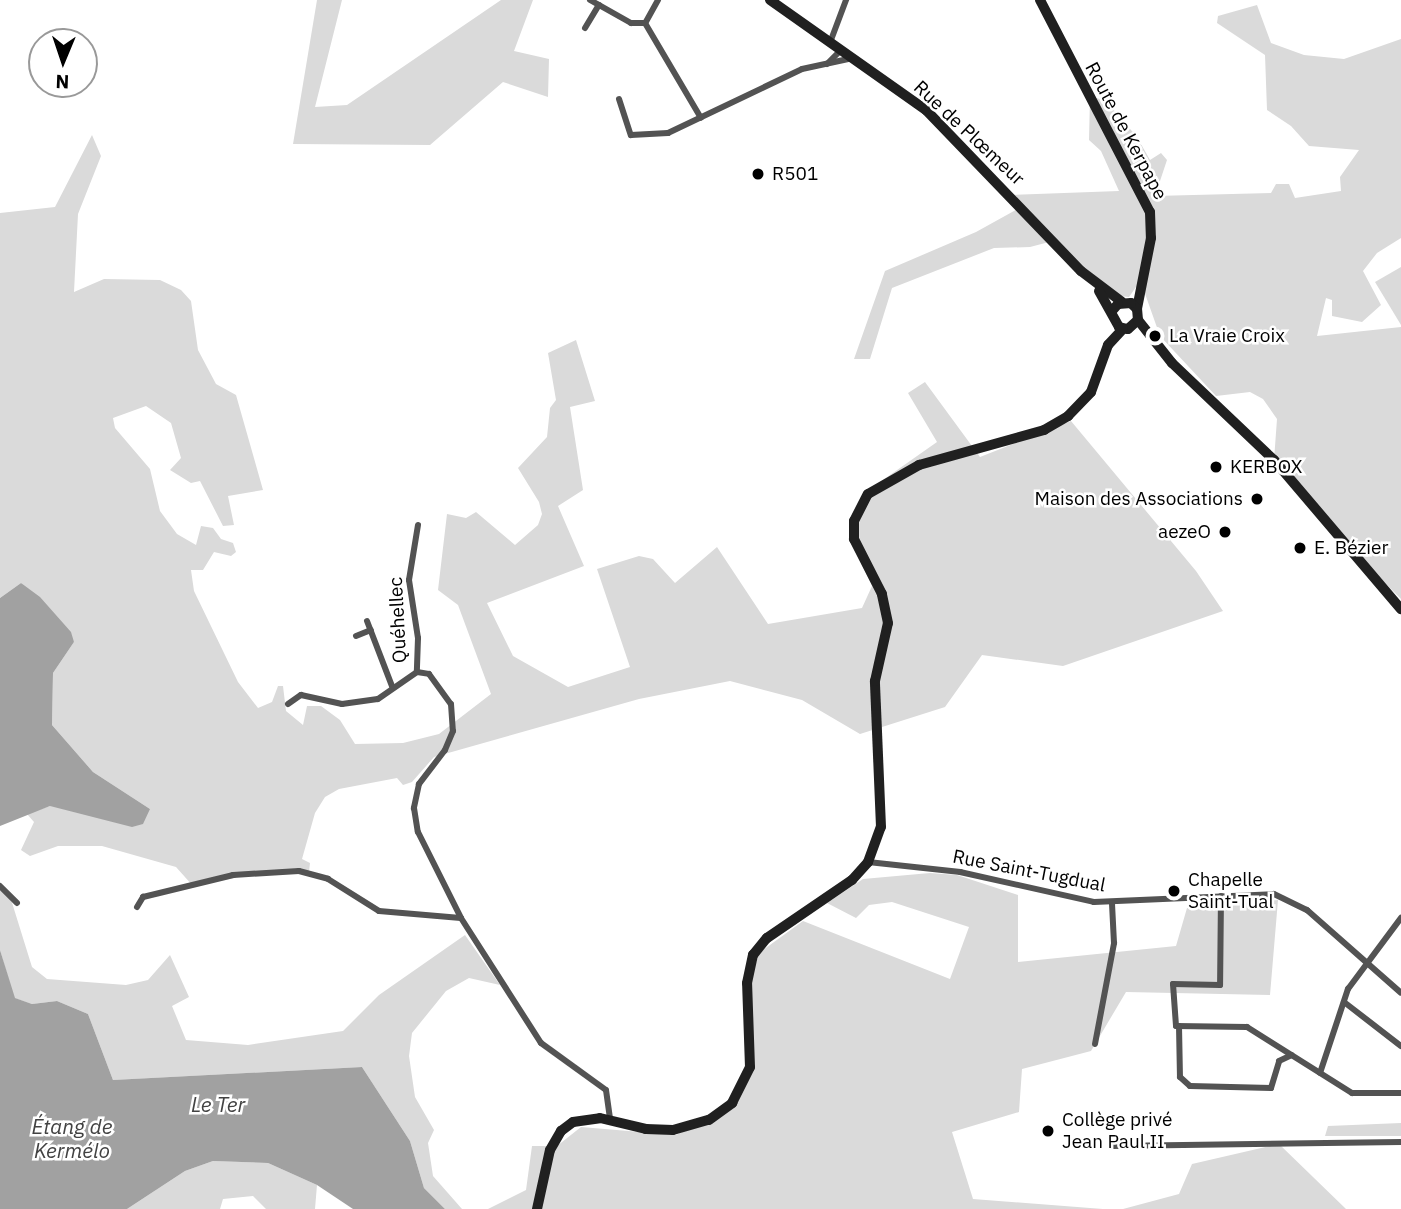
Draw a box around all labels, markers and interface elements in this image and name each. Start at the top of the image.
north arrow [28,28,98,98]
street label: Route de Kerpape [1080,58,1172,204]
text: N [55,70,70,94]
street label: Rue de Plœmeur [909,76,1029,190]
place label: R501 [772,163,818,185]
marker: R501 [750,166,766,182]
place label: La Vraie Croix [1169,325,1285,347]
marker: La Vraie Croix [1147,328,1163,344]
place label: KERBOX [1230,456,1303,478]
marker: KERBOX [1208,459,1224,475]
place label: Maison des Associations [1035,488,1243,510]
marker: Maison des Associations [1249,491,1265,507]
place label: aezeO [1158,521,1211,543]
marker: aezeO [1217,524,1233,540]
place label: E. Bézier [1314,537,1388,559]
marker: E. Bézier [1292,540,1308,556]
street label: Quéhellec [384,576,412,664]
street label: Rue Saint-Tugdual [951,845,1107,897]
place label: Chapelle Saint-Tual [1188,869,1274,913]
marker: Chapelle Saint-Tual [1166,883,1182,899]
water label: Le Ter [191,1091,245,1117]
place label: Collège privé Jean Paul II [1062,1109,1172,1153]
water label: Étang de Kermélo [31,1113,113,1163]
marker: Collège privé Jean Paul II [1040,1123,1056,1139]

